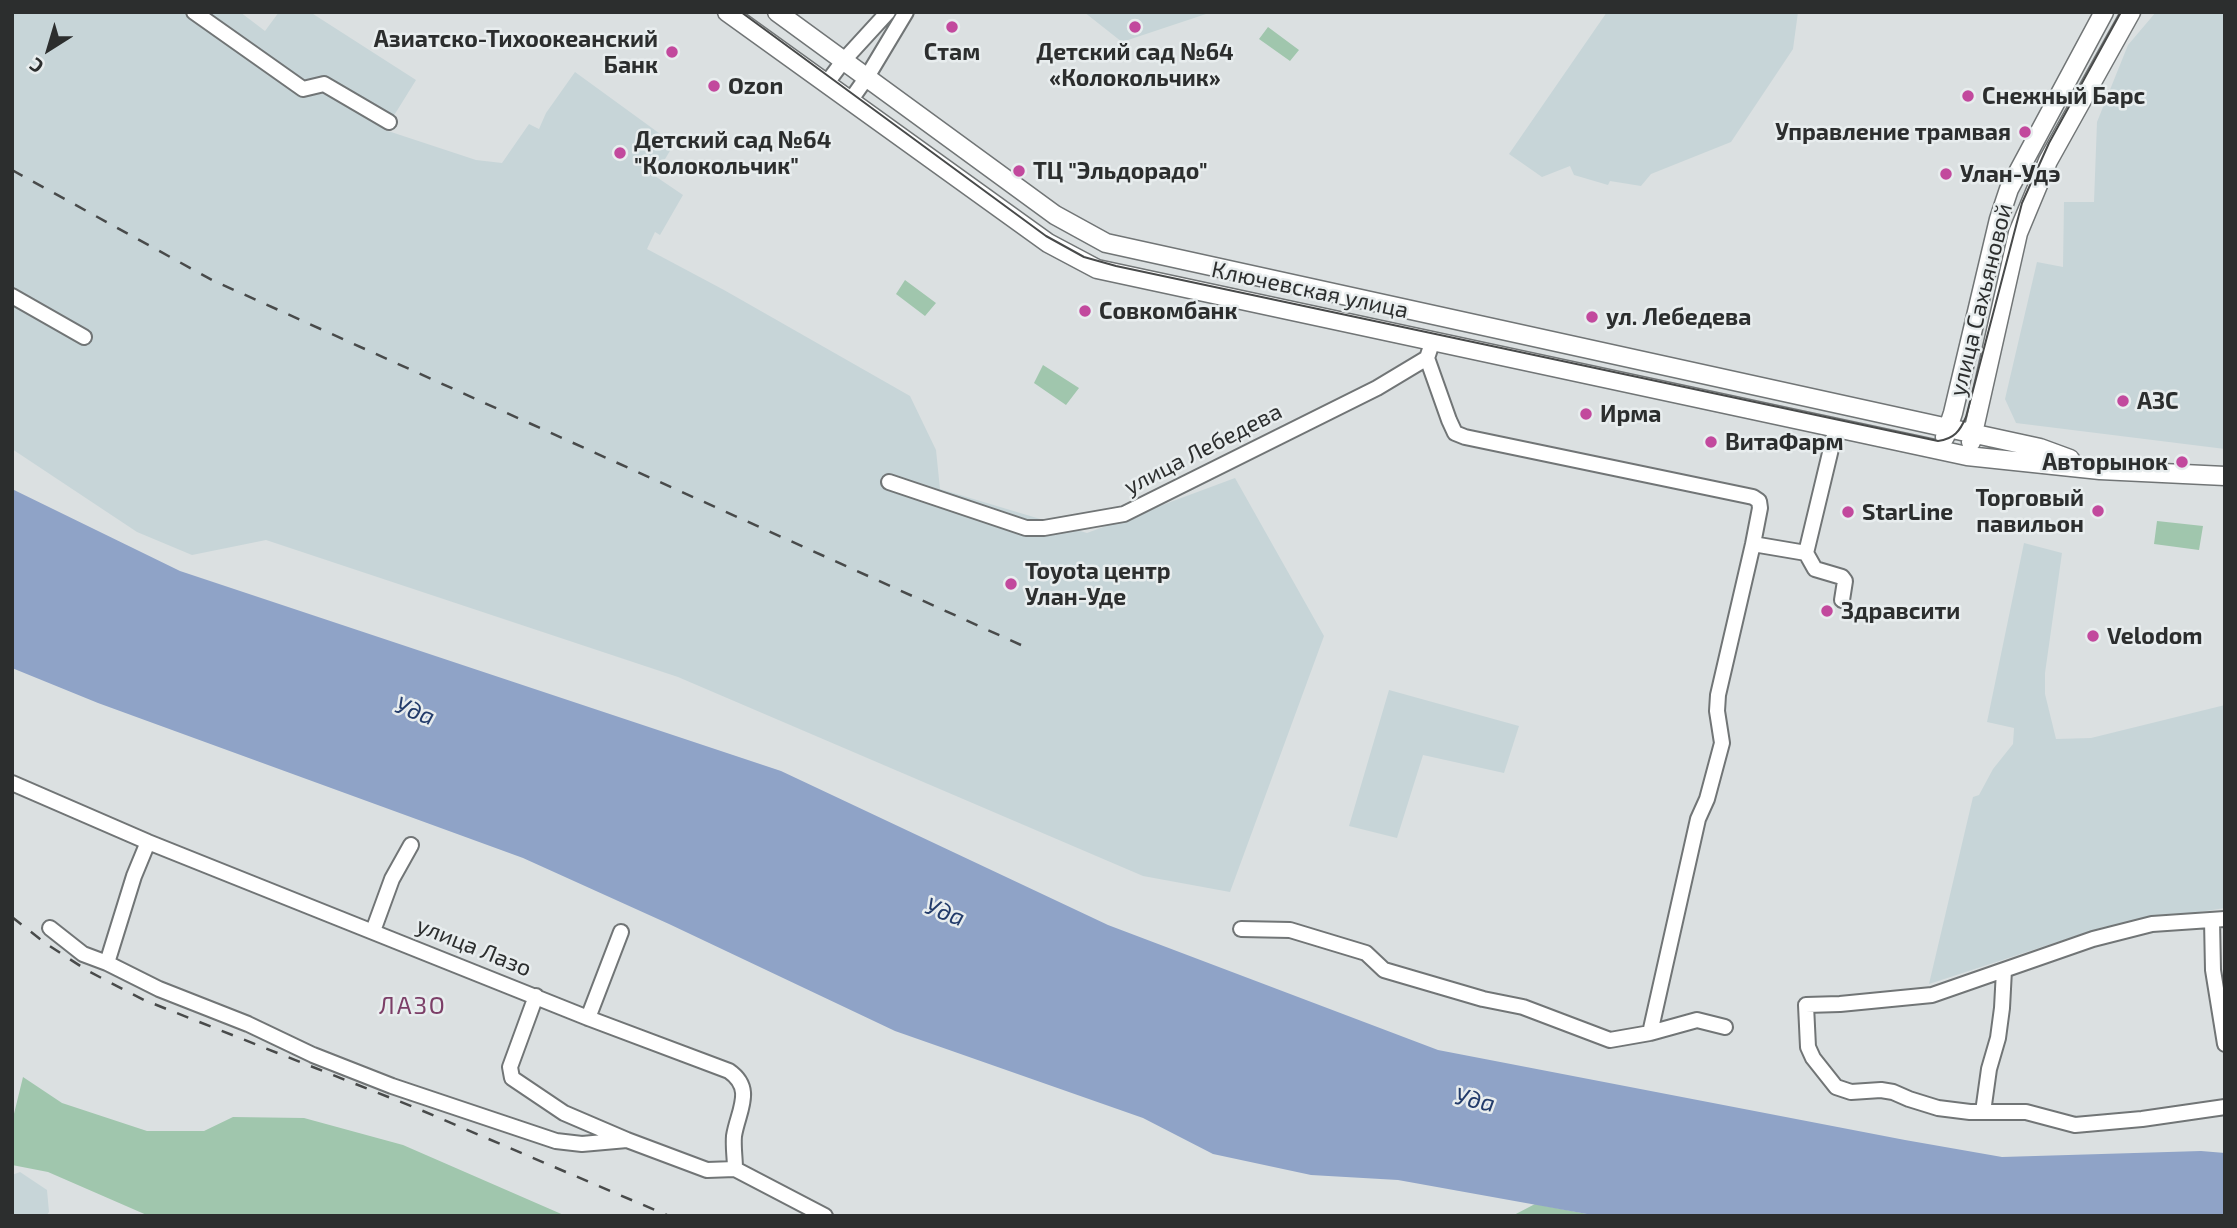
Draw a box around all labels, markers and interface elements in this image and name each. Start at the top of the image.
north arrow [14,14,84,84]
marker: Стам [944,19,960,35]
marker: Детский сад №64 «Колокольчик» [1127,19,1143,35]
place label: Азиатско-Тихоокеанский Банк [374,25,658,79]
place label: Стам [924,38,980,66]
place label: Детский сад №64 «Колокольчик» [1036,38,1234,92]
marker: Азиатско-Тихоокеанский Банк [664,44,680,60]
text: С [25,54,47,79]
place label: Ozon [728,72,783,100]
marker: Ozon [706,78,722,94]
place label: Снежный Барс [1982,82,2145,110]
marker: Снежный Барс [1960,88,1976,104]
place label: Управление трамвая [1775,118,2011,146]
marker: Управление трамвая [2017,124,2033,140]
place label: Детский сад №64 "Колокольчик" [634,126,831,180]
marker: Детский сад №64 "Колокольчик" [612,145,628,161]
place label: ТЦ "Эльдорадо" [1033,157,1208,185]
place label: Улан-Удэ [1960,160,2061,188]
marker: ТЦ "Эльдорадо" [1011,163,1027,179]
marker: Улан-Удэ [1938,166,1954,182]
street label: улица Сахьяновой [1944,201,2018,399]
street label: Ключевская улица [1209,256,1411,324]
place label: Совкомбанк [1099,297,1238,325]
marker: Совкомбанк [1077,303,1093,319]
place label: ул. Лебедева [1606,303,1751,331]
marker: ул. Лебедева [1584,309,1600,325]
place label: АЗС [2137,387,2179,415]
marker: АЗС [2115,393,2131,409]
street label: улица Лебедева [1119,397,1287,501]
place label: Ирма [1600,400,1662,428]
marker: Ирма [1578,406,1594,422]
place label: ВитаФарм [1725,428,1843,456]
marker: ВитаФарм [1703,434,1719,450]
place label: Авторынок [2042,448,2168,476]
marker: Авторынок [2174,454,2190,470]
place label: Торговый павильон [1975,484,2084,538]
place label: StarLine [1862,498,1953,526]
marker: Торговый павильон [2090,503,2106,519]
marker: StarLine [1840,504,1856,520]
place label: Toyota центр Улан-Уде [1025,557,1171,611]
marker: Toyota центр Улан-Уде [1003,576,1019,592]
place label: Здравсити [1841,597,1960,625]
marker: Здравсити [1819,603,1835,619]
place label: Velodom [2107,622,2202,650]
marker: Velodom [2085,628,2101,644]
water label: Уда [391,690,439,732]
water label: Уда [921,891,969,933]
street label: улица Лазо [412,911,536,983]
district label: ЛАЗО [380,992,446,1020]
water label: Уда [1452,1082,1498,1118]

